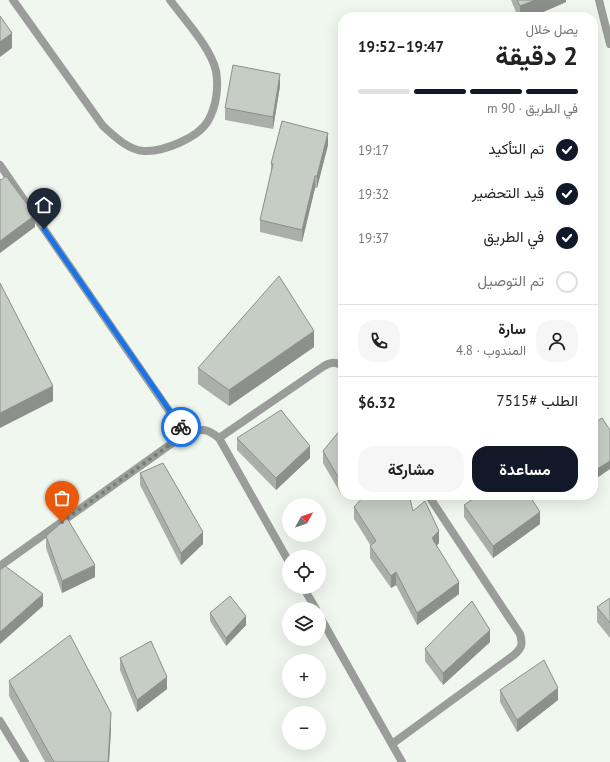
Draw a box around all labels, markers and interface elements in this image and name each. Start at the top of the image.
text: يصل خلال [526,21,578,38]
text: 19:47–19:52 [358,37,444,56]
text: 2 دقيقة [495,39,578,72]
text: في الطريق · 90 m [487,100,578,117]
text: تم التأكيد [488,139,544,158]
icon: check [556,139,578,161]
text: 19:17 [358,142,389,159]
text: قيد التحضير [472,183,544,202]
icon: check [556,183,578,205]
text: 19:32 [358,186,389,203]
pin [27,188,61,229]
icon: home [33,194,55,216]
text: في الطريق [483,227,544,246]
icon: check [556,227,578,249]
text: 19:37 [358,230,389,247]
text: تم التوصيل [477,271,544,290]
text: سارة [498,319,526,338]
button: phone [358,320,400,362]
button: person [536,320,578,362]
text: المندوب · 4.8 [456,342,526,359]
text: الطلب #7515 [496,391,578,410]
text: $6.32 [358,393,396,412]
courier [161,407,201,447]
icon: bike [170,416,192,438]
button: مشاركة [358,446,464,492]
button: مساعدة [472,446,578,492]
pin [45,481,79,522]
icon: bag [51,487,73,509]
north arrow [282,498,326,542]
map controls [282,498,326,750]
button: locate [282,550,326,594]
button: layers [282,602,326,646]
button: + [282,654,326,698]
button: − [282,706,326,750]

